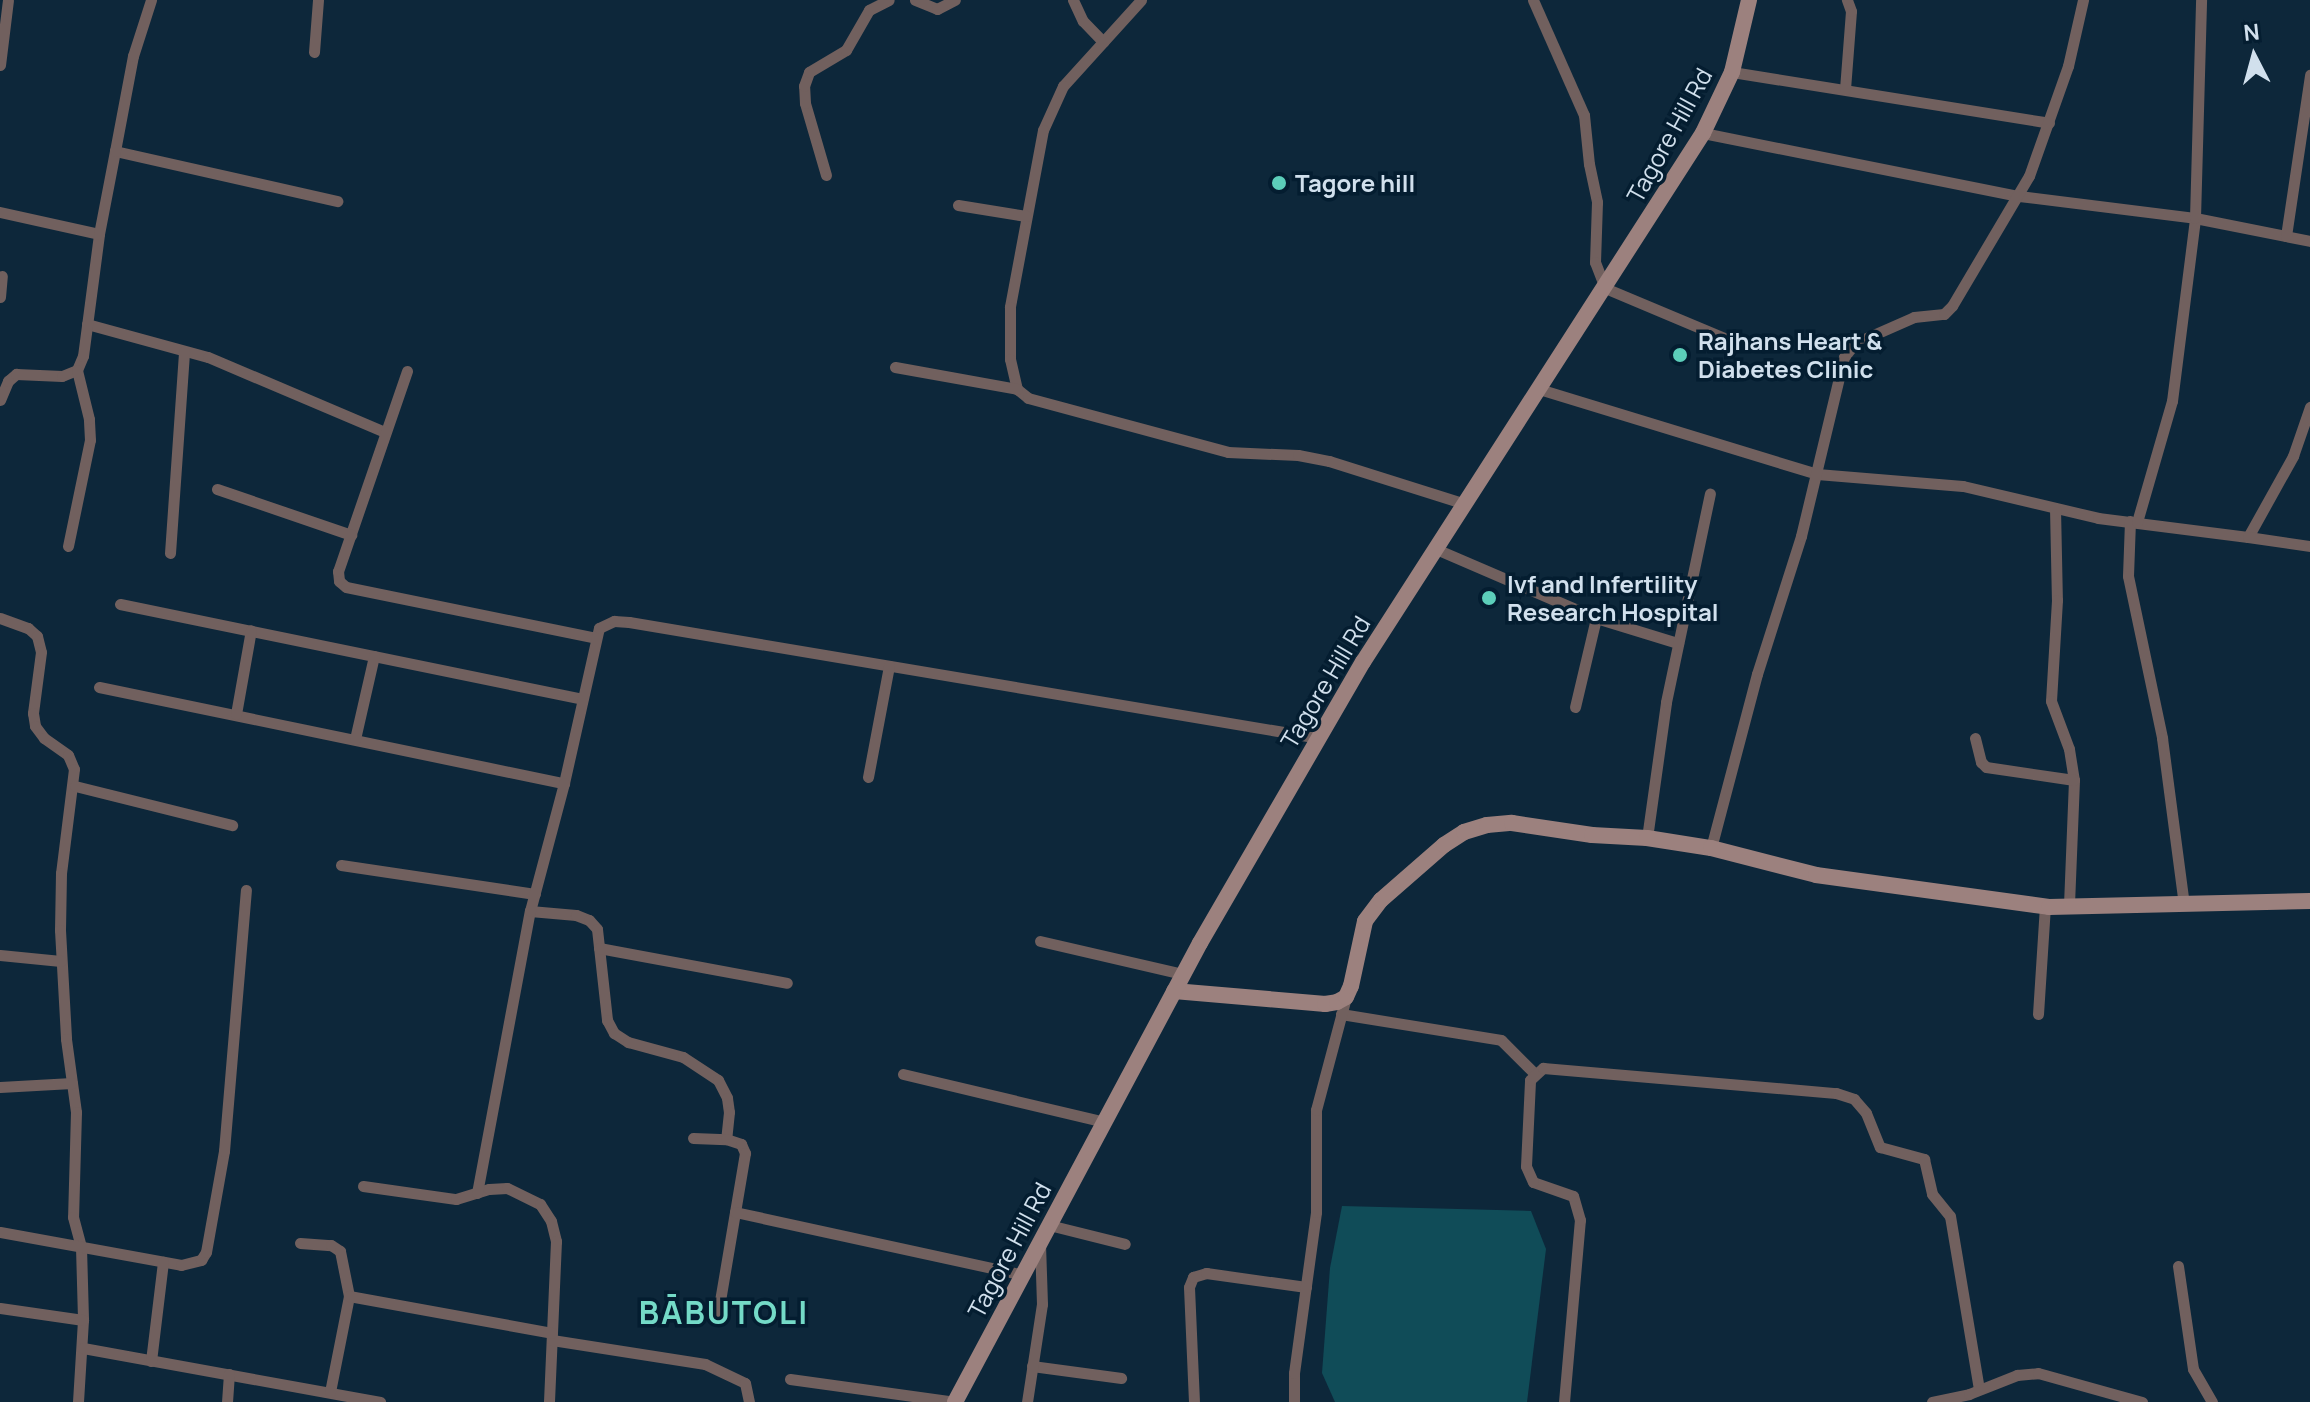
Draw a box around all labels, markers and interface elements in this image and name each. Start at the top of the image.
north arrow [2214,16,2294,96]
text: N [2242,16,2261,48]
street label: Tagore Hill Rd [1620,63,1718,207]
place label: Tagore hill [1295,169,1415,197]
marker: Tagore hill [1270,174,1288,192]
place label: Rajhans Heart & Diabetes Clinic [1698,327,1882,383]
marker: Rajhans Heart & Diabetes Clinic [1669,344,1691,366]
place label: Ivf and Infertility Research Hospital [1507,570,1719,626]
marker: Ivf and Infertility Research Hospital [1478,587,1500,609]
street label: Tagore Hill Rd [1274,611,1376,753]
street label: Tagore Hill Rd [961,1177,1057,1323]
district label: BĀBUTOLI [639,1293,809,1331]

